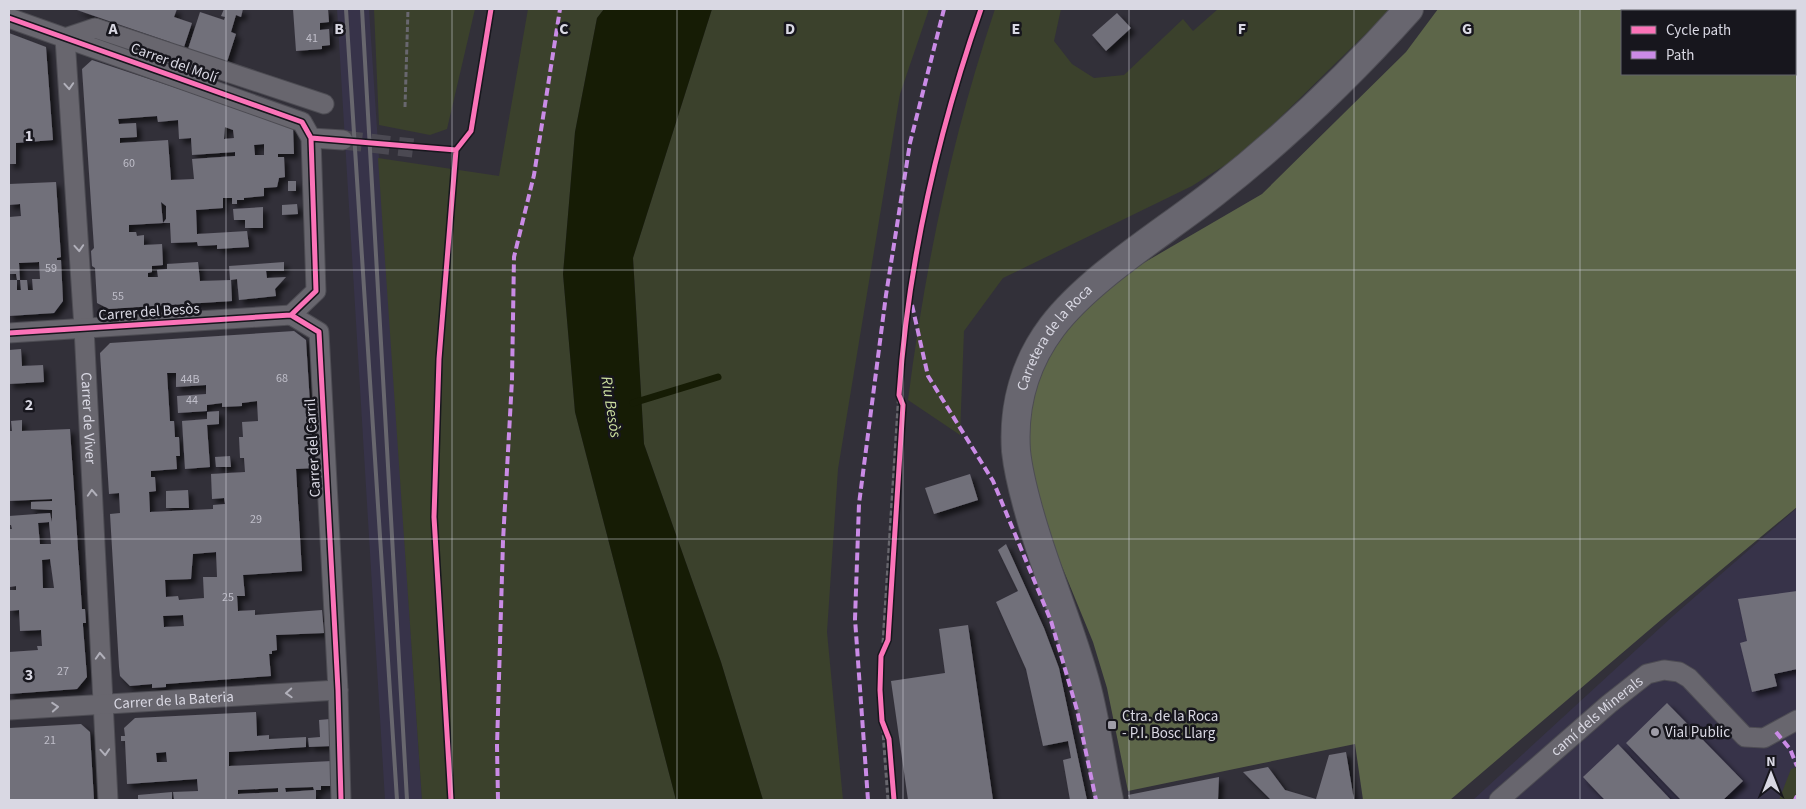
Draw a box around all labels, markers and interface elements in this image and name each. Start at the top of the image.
legend [1621,10,1796,75]
text: A [107,18,118,40]
text: B [334,18,344,40]
text: C [559,18,569,40]
text: D [785,18,795,40]
text: E [1012,18,1020,40]
text: F [1238,18,1246,40]
text: G [1462,18,1472,40]
text: Cycle path [1666,20,1731,41]
house number: 41 [306,30,318,47]
street label: Carrer del Molí [128,38,222,89]
text: Path [1666,45,1694,66]
one-way arrow [63,82,74,90]
text: 1 [25,125,33,147]
house number: 60 [123,155,135,172]
one-way arrow [74,245,85,253]
house number: 59 [45,260,57,277]
street label: Carretera de la Roca [1011,280,1097,393]
house number: 55 [112,288,124,305]
street label: Carrer del Besòs [98,298,200,326]
house number: 68 [276,370,288,387]
house number: 44B [181,371,199,388]
street label: Carrer de Viver [76,372,101,466]
water label: Riu Besòs [595,375,627,440]
house number: 44 [186,392,198,409]
text: 2 [25,394,33,416]
street label: Carrer del Carril [300,398,326,498]
one-way arrow [87,489,97,497]
house number: 29 [250,511,262,528]
house number: 25 [222,589,234,606]
one-way arrow [94,651,105,659]
house number: 27 [57,663,69,680]
text: 3 [25,664,33,686]
street label: camí dels Minerals [1546,671,1647,761]
street label: Carrer de la Bateria [113,686,234,714]
one-way arrow [285,687,293,698]
one-way arrow [52,702,60,713]
place label: Ctra. de la Roca - P.I. Bosc Llarg [1122,706,1218,744]
marker: Ctra. de la Roca - P.I. Bosc Llarg [1106,719,1118,731]
place label: Vial Public [1665,722,1730,743]
marker: Vial Public [1649,726,1661,738]
house number: 21 [44,732,56,749]
one-way arrow [99,749,110,757]
north arrow [1746,749,1796,799]
text: N [1766,752,1776,772]

